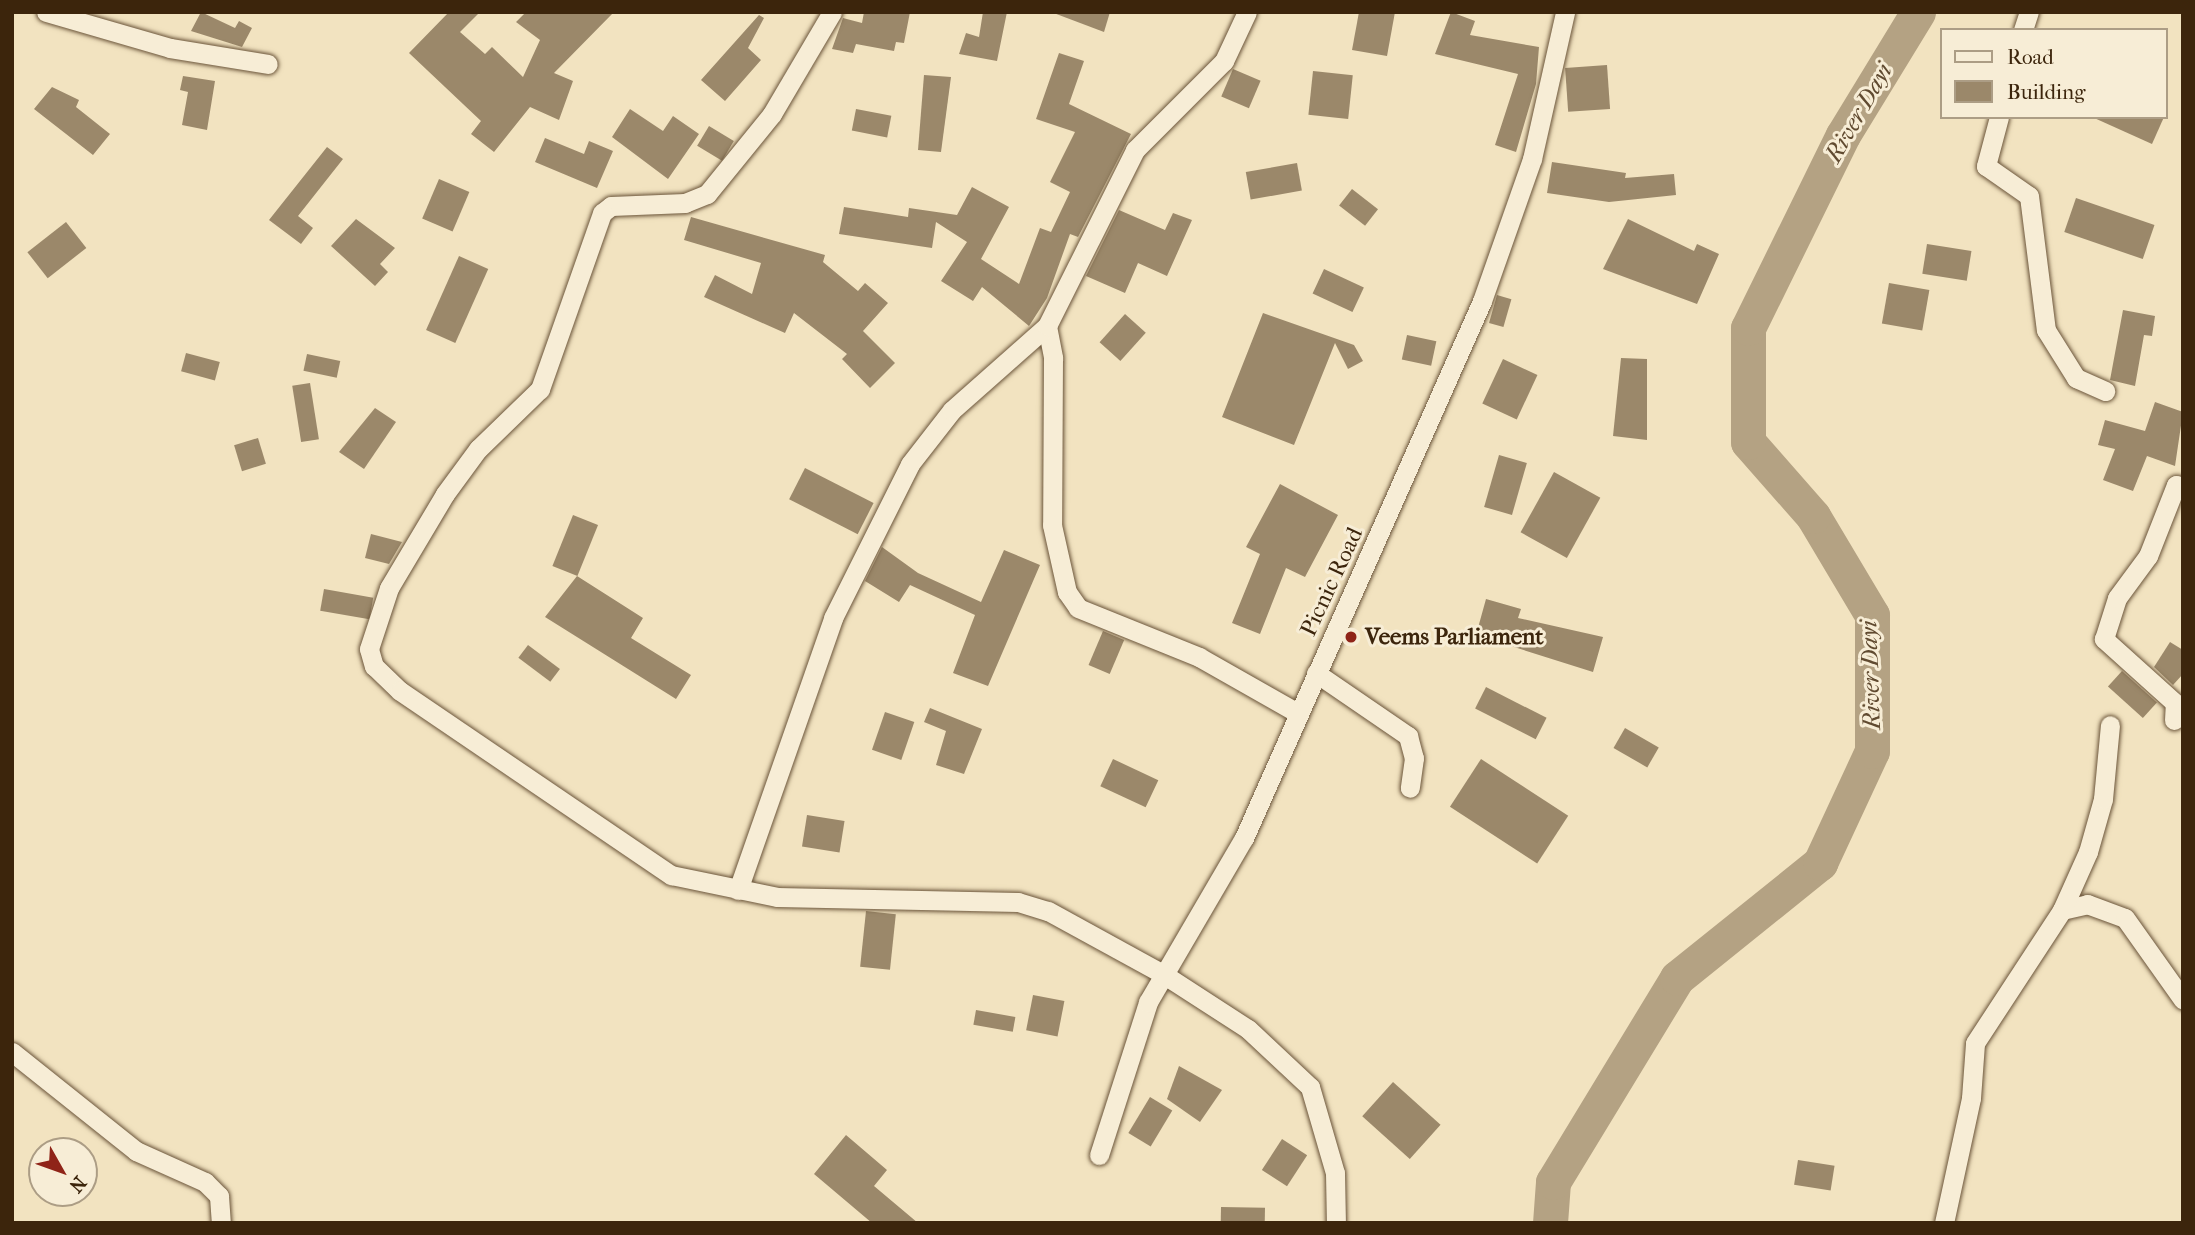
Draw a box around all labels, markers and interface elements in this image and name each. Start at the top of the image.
legend [1940,28,2167,119]
text: Road [2007,45,2054,69]
water label: River Dayi [1819,58,1899,168]
text: Building [2007,80,2085,104]
street label: Picnic Road [1295,523,1369,641]
water label: River Dayi [1855,620,1887,730]
place label: Veems Parliament [1365,623,1543,651]
marker: Veems Parliament [1343,629,1359,645]
north arrow [28,1137,98,1207]
text: N [64,1172,91,1197]

